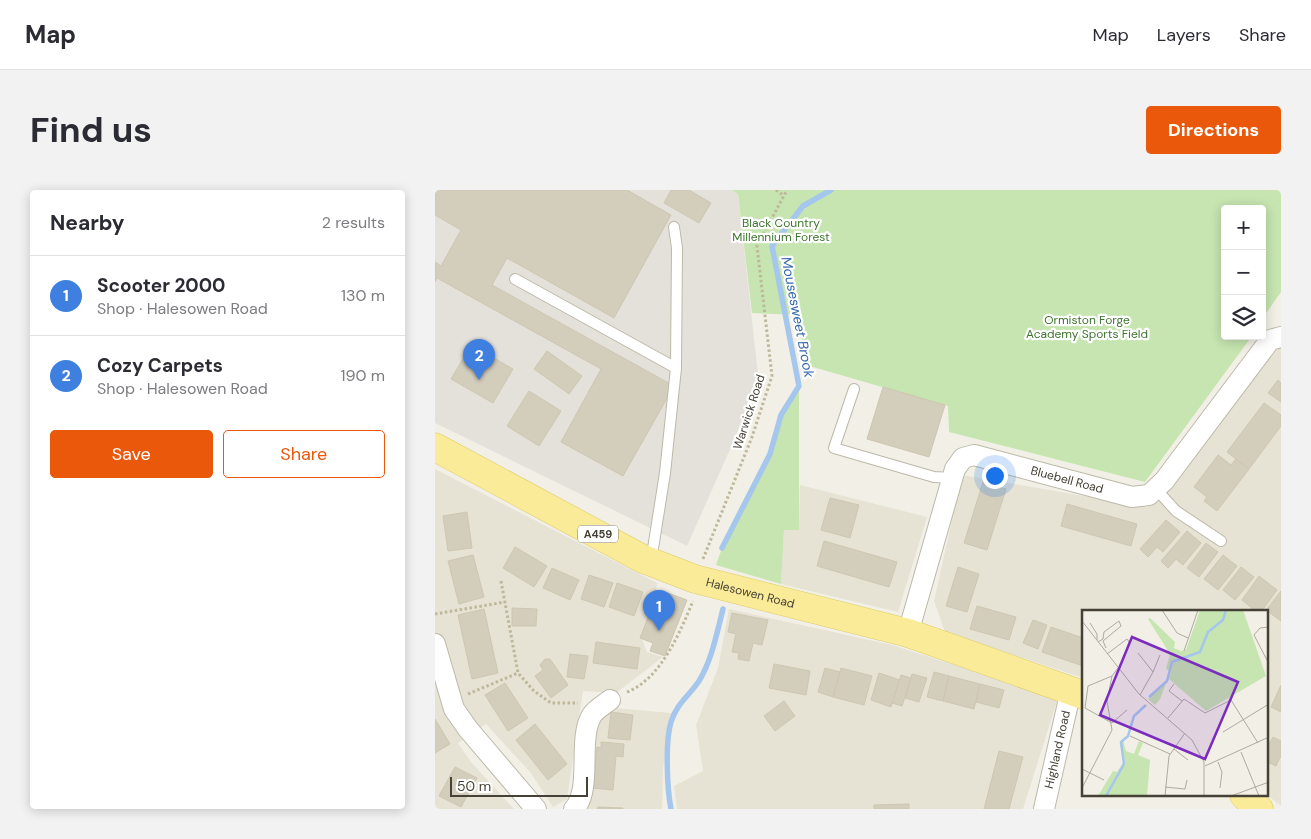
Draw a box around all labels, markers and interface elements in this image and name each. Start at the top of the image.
text: Map [25,19,76,50]
text: Map [1093,23,1129,47]
text: Layers [1157,23,1211,47]
text: Share [1239,23,1286,47]
button: Directions [1146,106,1281,154]
text: Find us [30,107,152,153]
map controls [1221,205,1266,340]
button: + [1221,205,1266,250]
text: Nearby [50,209,124,237]
text: 2 results [322,212,385,233]
park label: Black Country Millennium Forest [732,215,830,245]
button: − [1221,250,1266,295]
water label: Mousesweet Brook [777,255,819,380]
text: Scooter 2000 [97,273,225,298]
text: 1 [63,285,69,306]
text: 130 m [341,285,385,306]
button: layers [1221,295,1266,340]
text: Shop · Halesowen Road [97,298,268,319]
park label: Ormiston Forge Academy Sports Field [1026,312,1148,342]
pin: 2 [463,339,495,380]
text: Cozy Carpets [97,353,223,378]
text: 2 [61,365,71,386]
text: 190 m [341,365,385,386]
street label: Warwick Road [729,372,769,452]
text: Shop · Halesowen Road [97,378,268,399]
button: Save [50,430,213,478]
button: Share [223,430,385,478]
street label: Bluebell Road [1029,462,1105,497]
your location [982,463,1008,489]
road number: A459 [578,526,618,542]
street label: Halesowen Road [704,574,796,612]
pin: 1 [643,590,675,631]
inset map [1082,610,1269,796]
street label: Highland Road [1041,709,1074,790]
scale bar [450,774,587,797]
text: 50 m [457,777,491,795]

